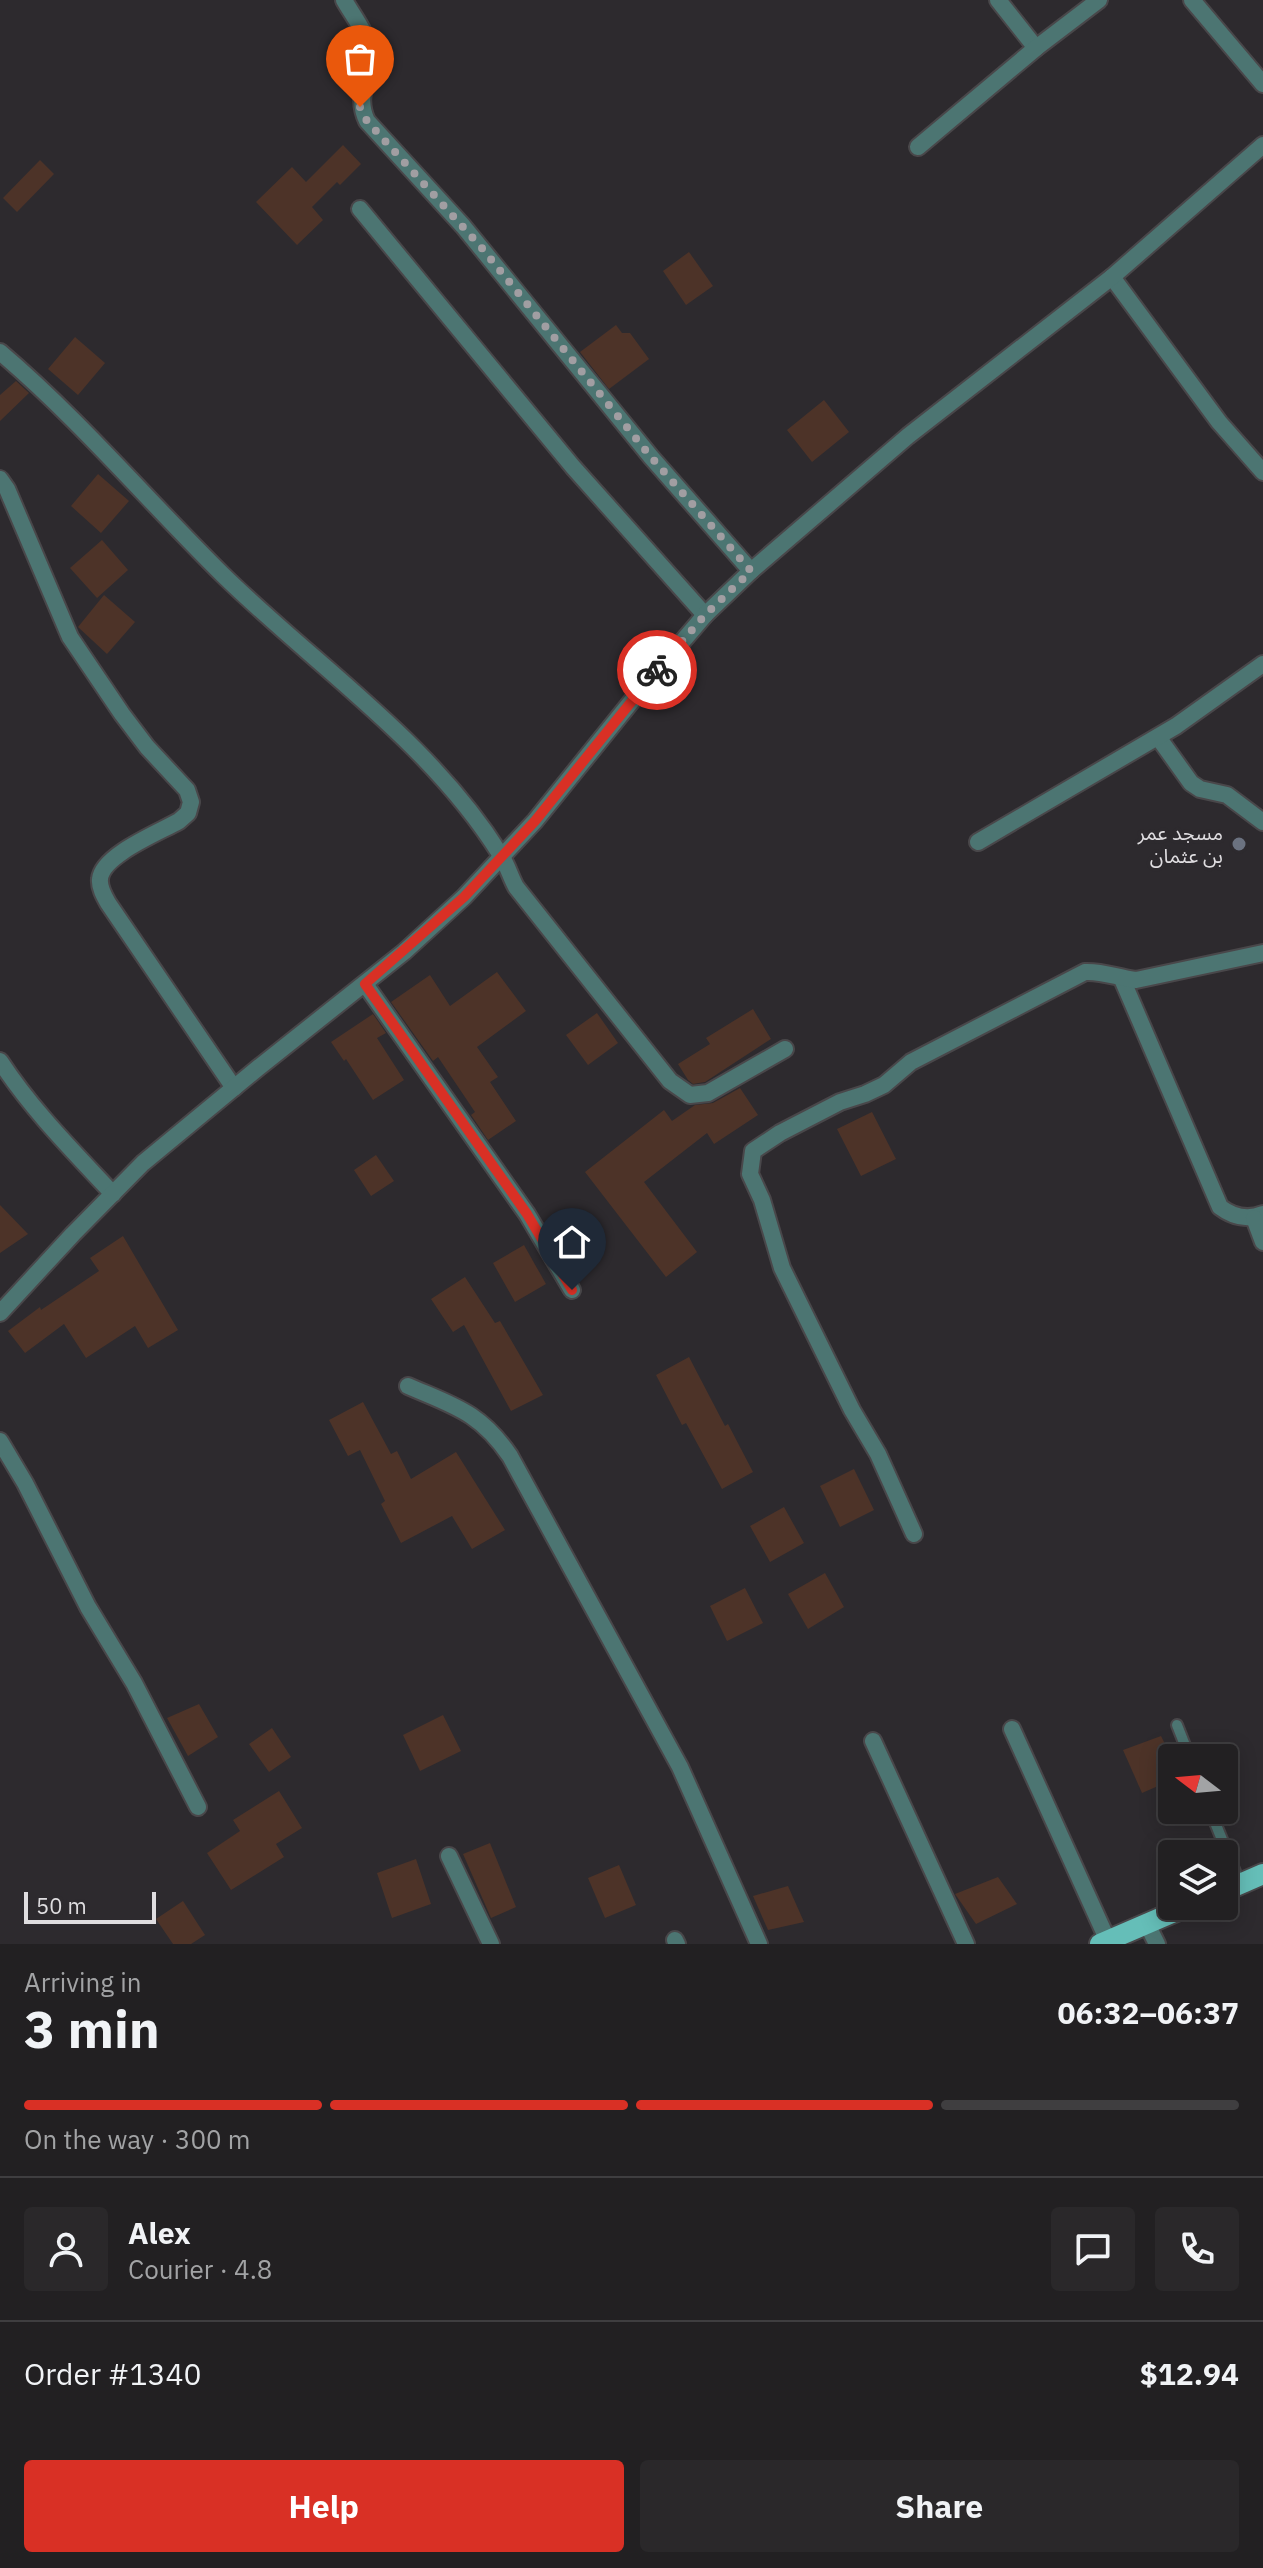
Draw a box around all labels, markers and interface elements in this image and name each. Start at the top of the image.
pin [326,25,394,107]
icon: bag [338,37,382,81]
courier [617,630,697,710]
icon: bike [635,648,679,692]
place label: مسجد عمر بن عثمان [1137,819,1223,869]
marker: مسجد عمر بن عثمان [1230,835,1248,853]
pin [538,1208,606,1290]
icon: home [550,1220,594,1264]
north arrow [1158,1744,1238,1824]
map controls [1158,1744,1238,1920]
button: layers [1158,1840,1238,1920]
scale bar [24,1888,156,1924]
text: 50 m [36,1891,87,1920]
text: Arriving in [24,1965,141,1999]
text: 06:32–06:37 [1058,1993,1239,2032]
text: 3 min [24,1995,160,2062]
text: On the way · 300 m [24,2122,250,2156]
button: person [24,2207,108,2291]
button: chat [1051,2207,1135,2291]
button: phone [1155,2207,1239,2291]
text: Alex [128,2213,191,2252]
text: Courier · 4.8 [128,2252,272,2286]
text: Order #1340 [24,2354,201,2393]
text: $12.94 [1140,2354,1239,2393]
button: Help [24,2460,624,2552]
button: Share [640,2460,1239,2552]

